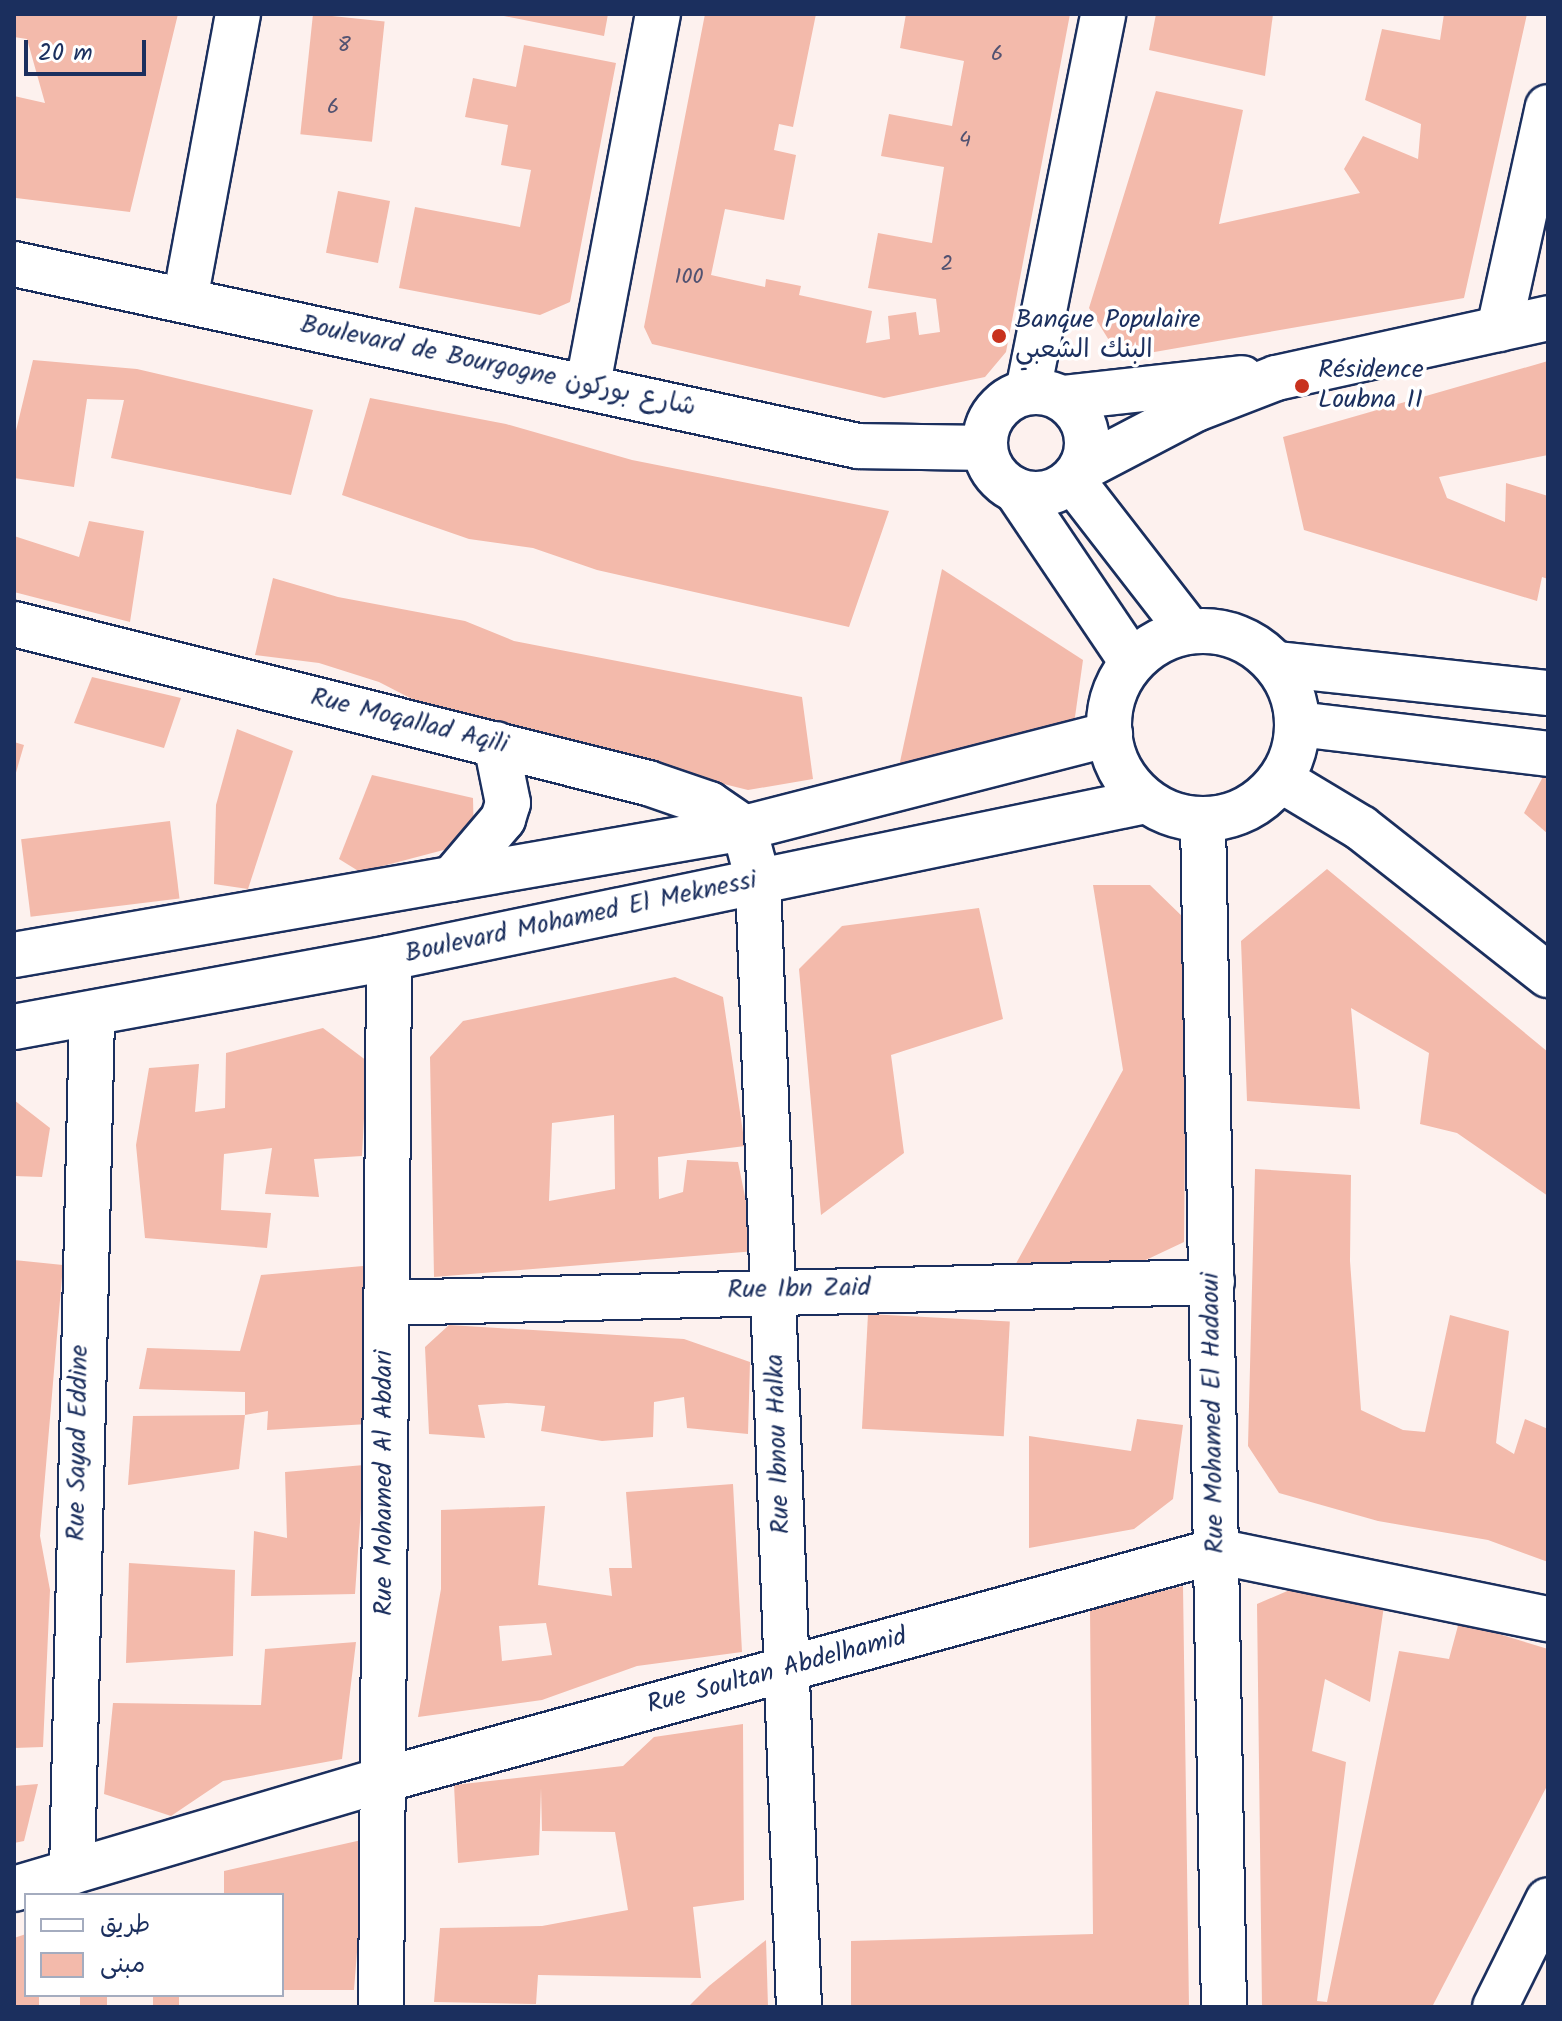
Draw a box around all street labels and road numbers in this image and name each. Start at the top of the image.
street label: Boulevard de Bourgogne شارع بوركون [297,310,699,424]
street label: Rue Moqallad Aqili [307,682,511,762]
street label: Boulevard Mohamed El Meknessi [402,865,760,971]
street label: Rue Mohamed El Hadaoui [1196,1272,1232,1554]
street label: Rue Ibn Zaid [727,1273,871,1307]
street label: Rue Sayad Eddine [62,1344,96,1542]
street label: Rue Mohamed Al Abdari [369,1350,401,1616]
street label: Rue Ibnou Halka [760,1353,798,1535]
street label: Rue Soultan Abdelhamid [644,1622,910,1722]

